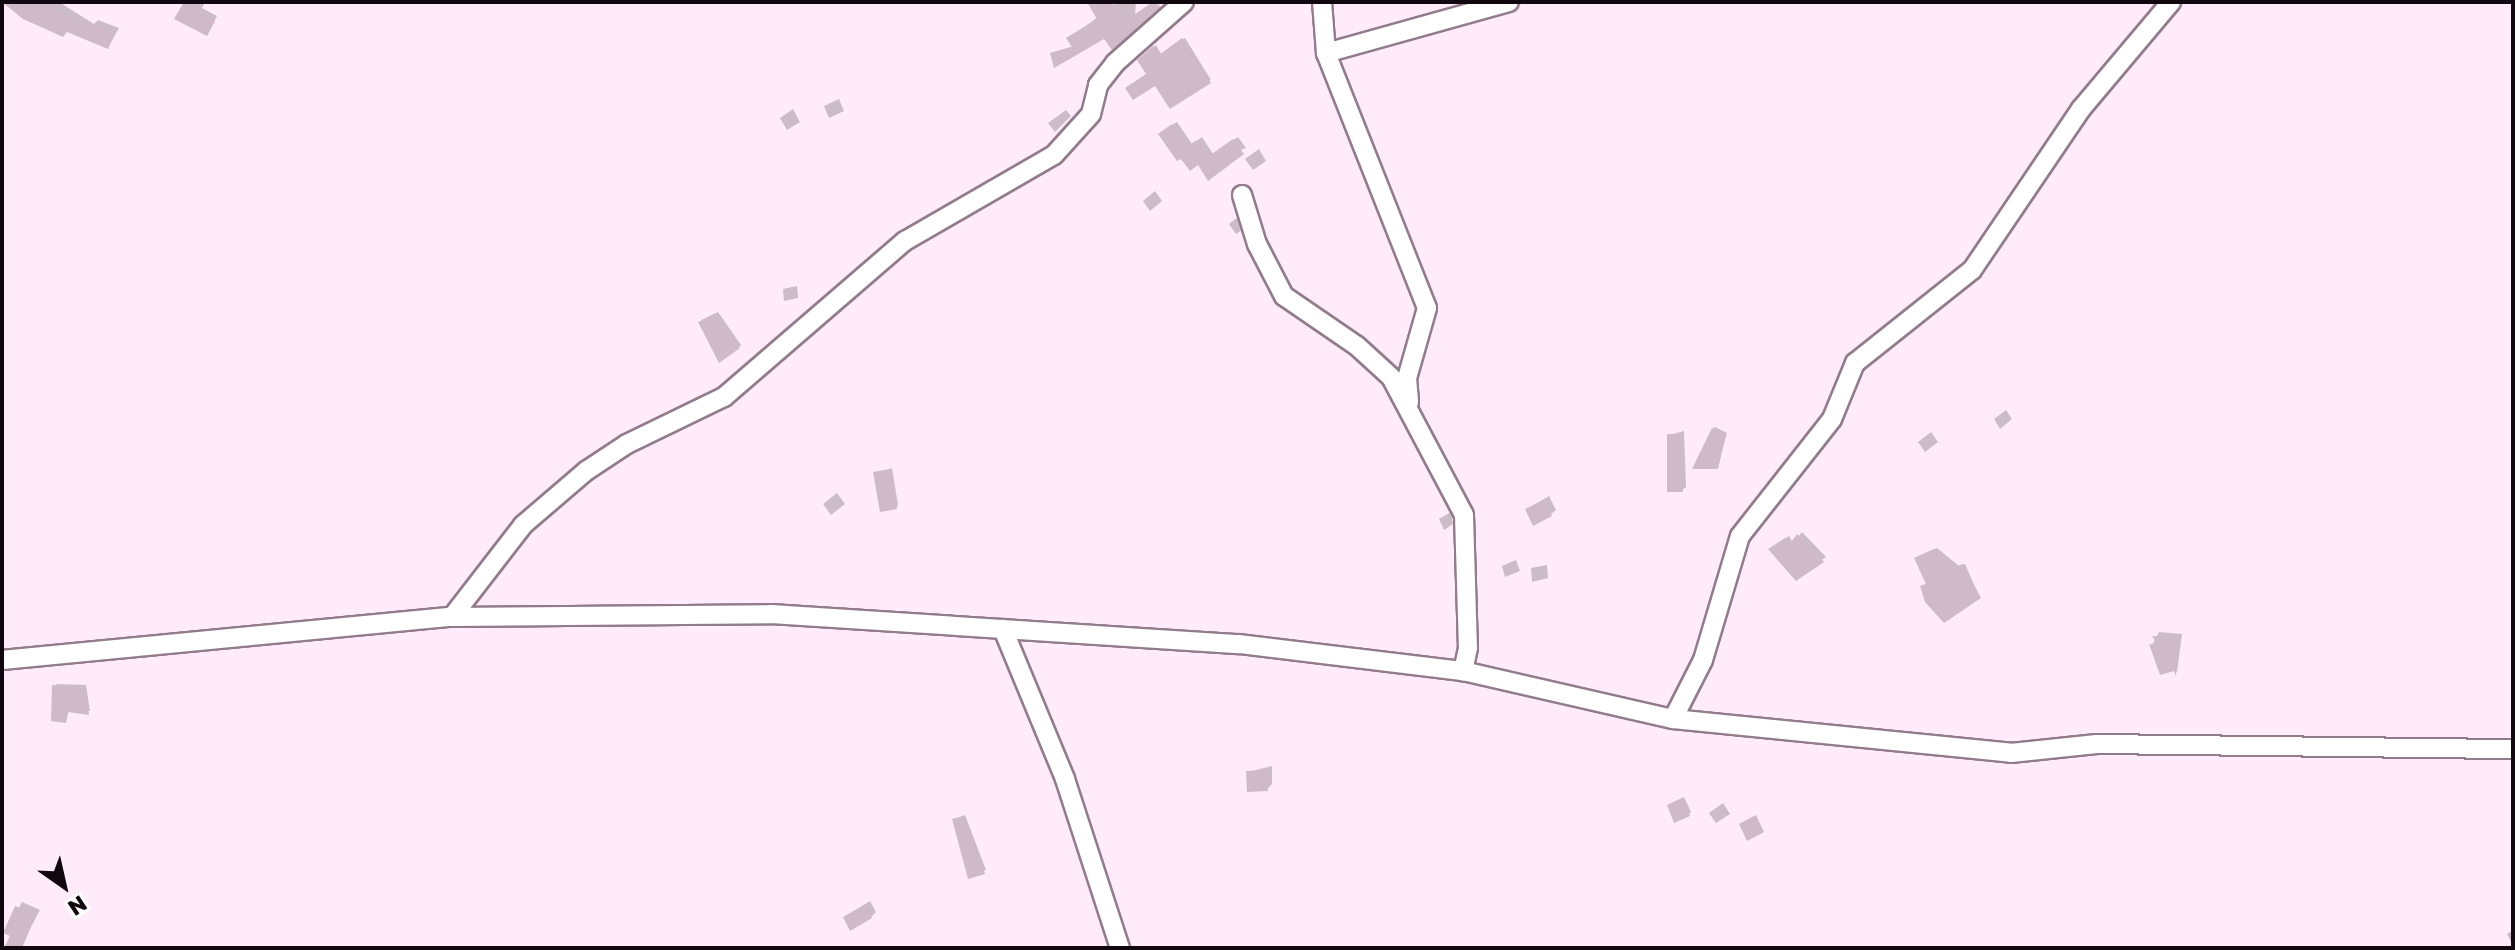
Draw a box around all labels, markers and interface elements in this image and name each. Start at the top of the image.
north arrow [24,846,104,926]
text: N [63,890,92,922]

